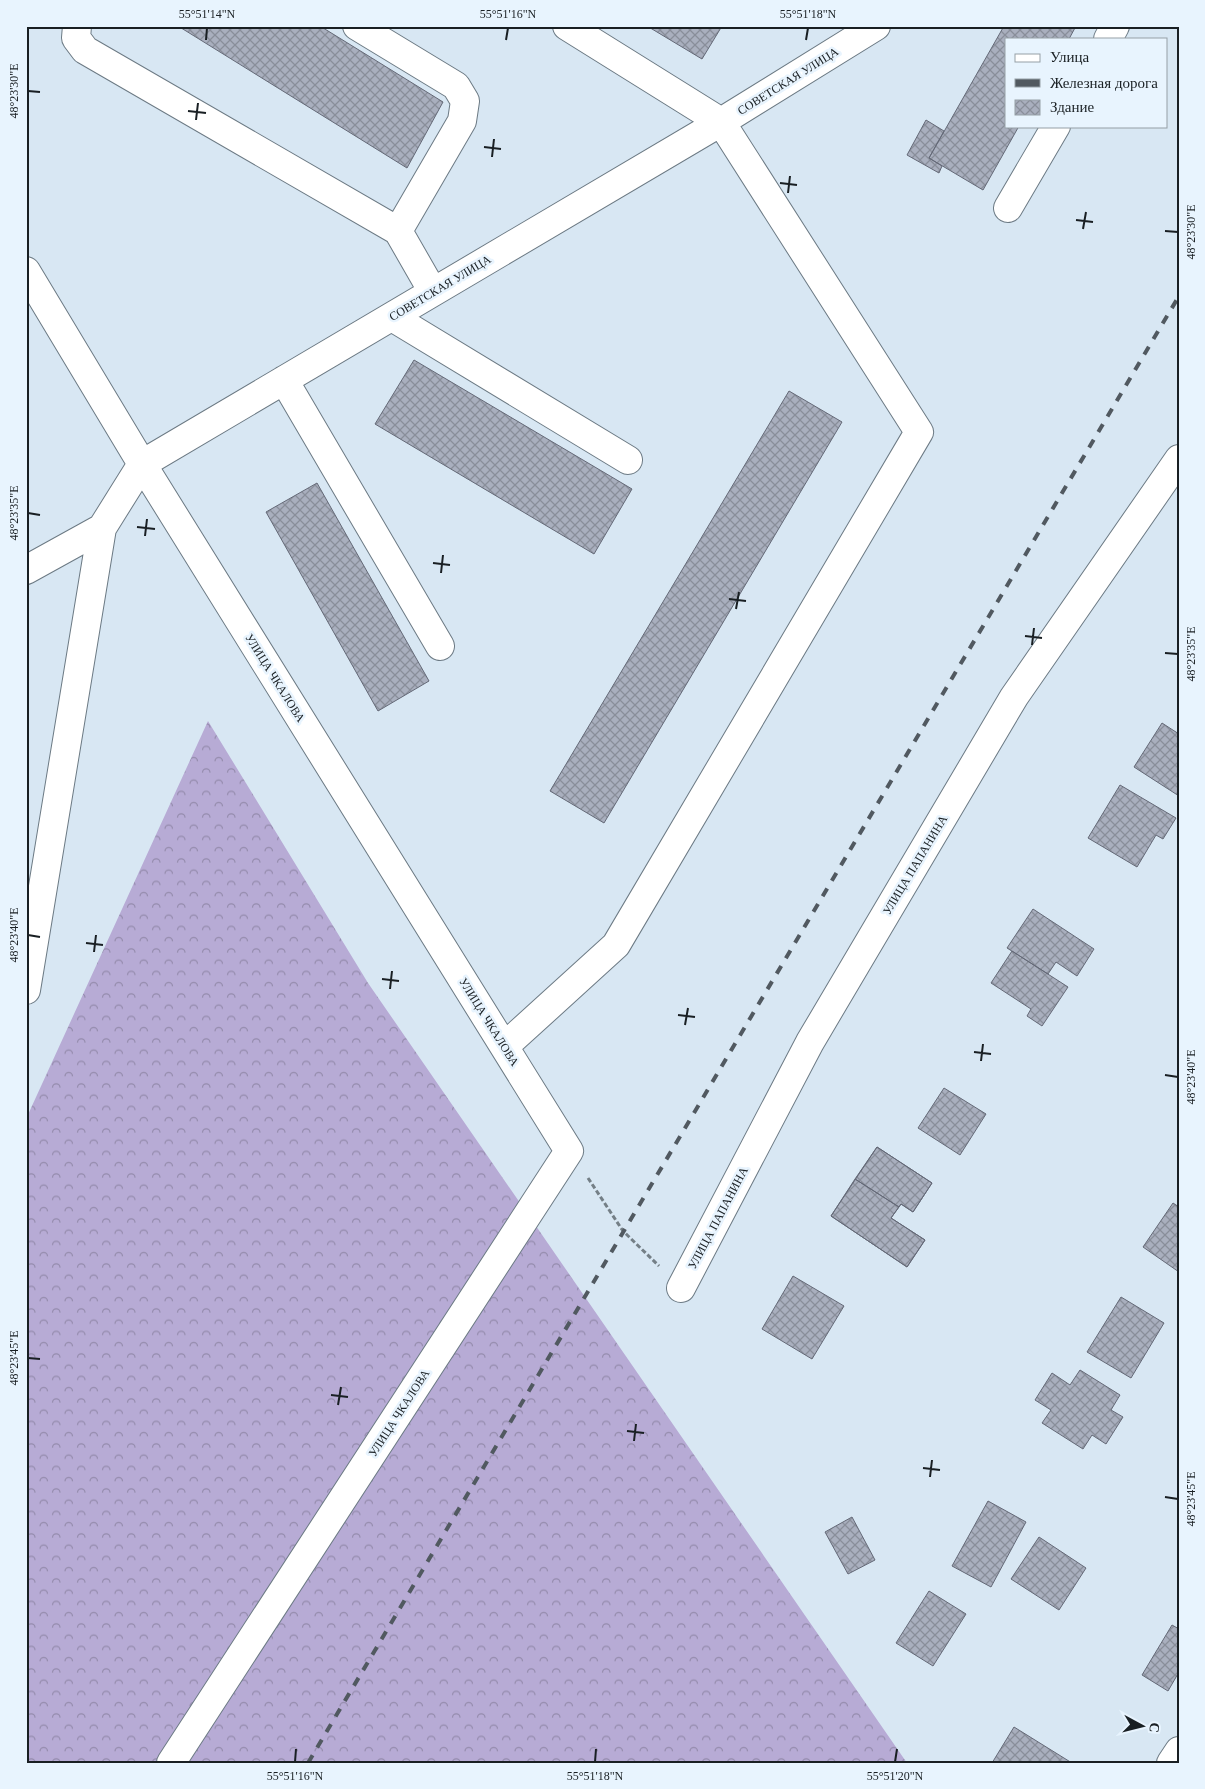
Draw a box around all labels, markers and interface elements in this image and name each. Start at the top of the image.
text: 55°51'14"N [179,7,236,21]
text: 55°51'16"N [480,7,537,21]
text: 55°51'18"N [780,7,837,21]
legend [1005,38,1168,128]
street label: СОВЕТСКАЯ УЛИЦА [735,44,841,118]
text: Улица [1050,49,1089,65]
text: 48°23'30"E [7,63,21,119]
text: Железная дорога [1050,75,1158,91]
text: Здание [1050,99,1094,115]
text: 48°23'30"E [1184,204,1198,260]
street label: СОВЕТСКАЯ УЛИЦА [387,252,494,324]
text: 48°23'35"E [7,485,21,541]
text: 48°23'35"E [1184,626,1198,682]
street label: УЛИЦА ЧКАЛОВА [242,631,308,725]
street label: УЛИЦА ПАПАНИНА [880,812,950,917]
text: 48°23'40"E [7,907,21,963]
street label: УЛИЦА ЧКАЛОВА [456,975,522,1069]
text: 48°23'40"E [1184,1049,1198,1105]
street label: УЛИЦА ПАПАНИНА [685,1164,751,1271]
text: 48°23'45"E [7,1330,21,1386]
street label: УЛИЦА ЧКАЛОВА [365,1366,433,1459]
text: 48°23'45"E [1184,1471,1198,1527]
north arrow [1118,1702,1168,1752]
text: С [1146,1722,1162,1733]
text: 55°51'16"N [267,1769,324,1783]
text: 55°51'18"N [567,1769,624,1783]
text: 55°51'20"N [867,1769,924,1783]

